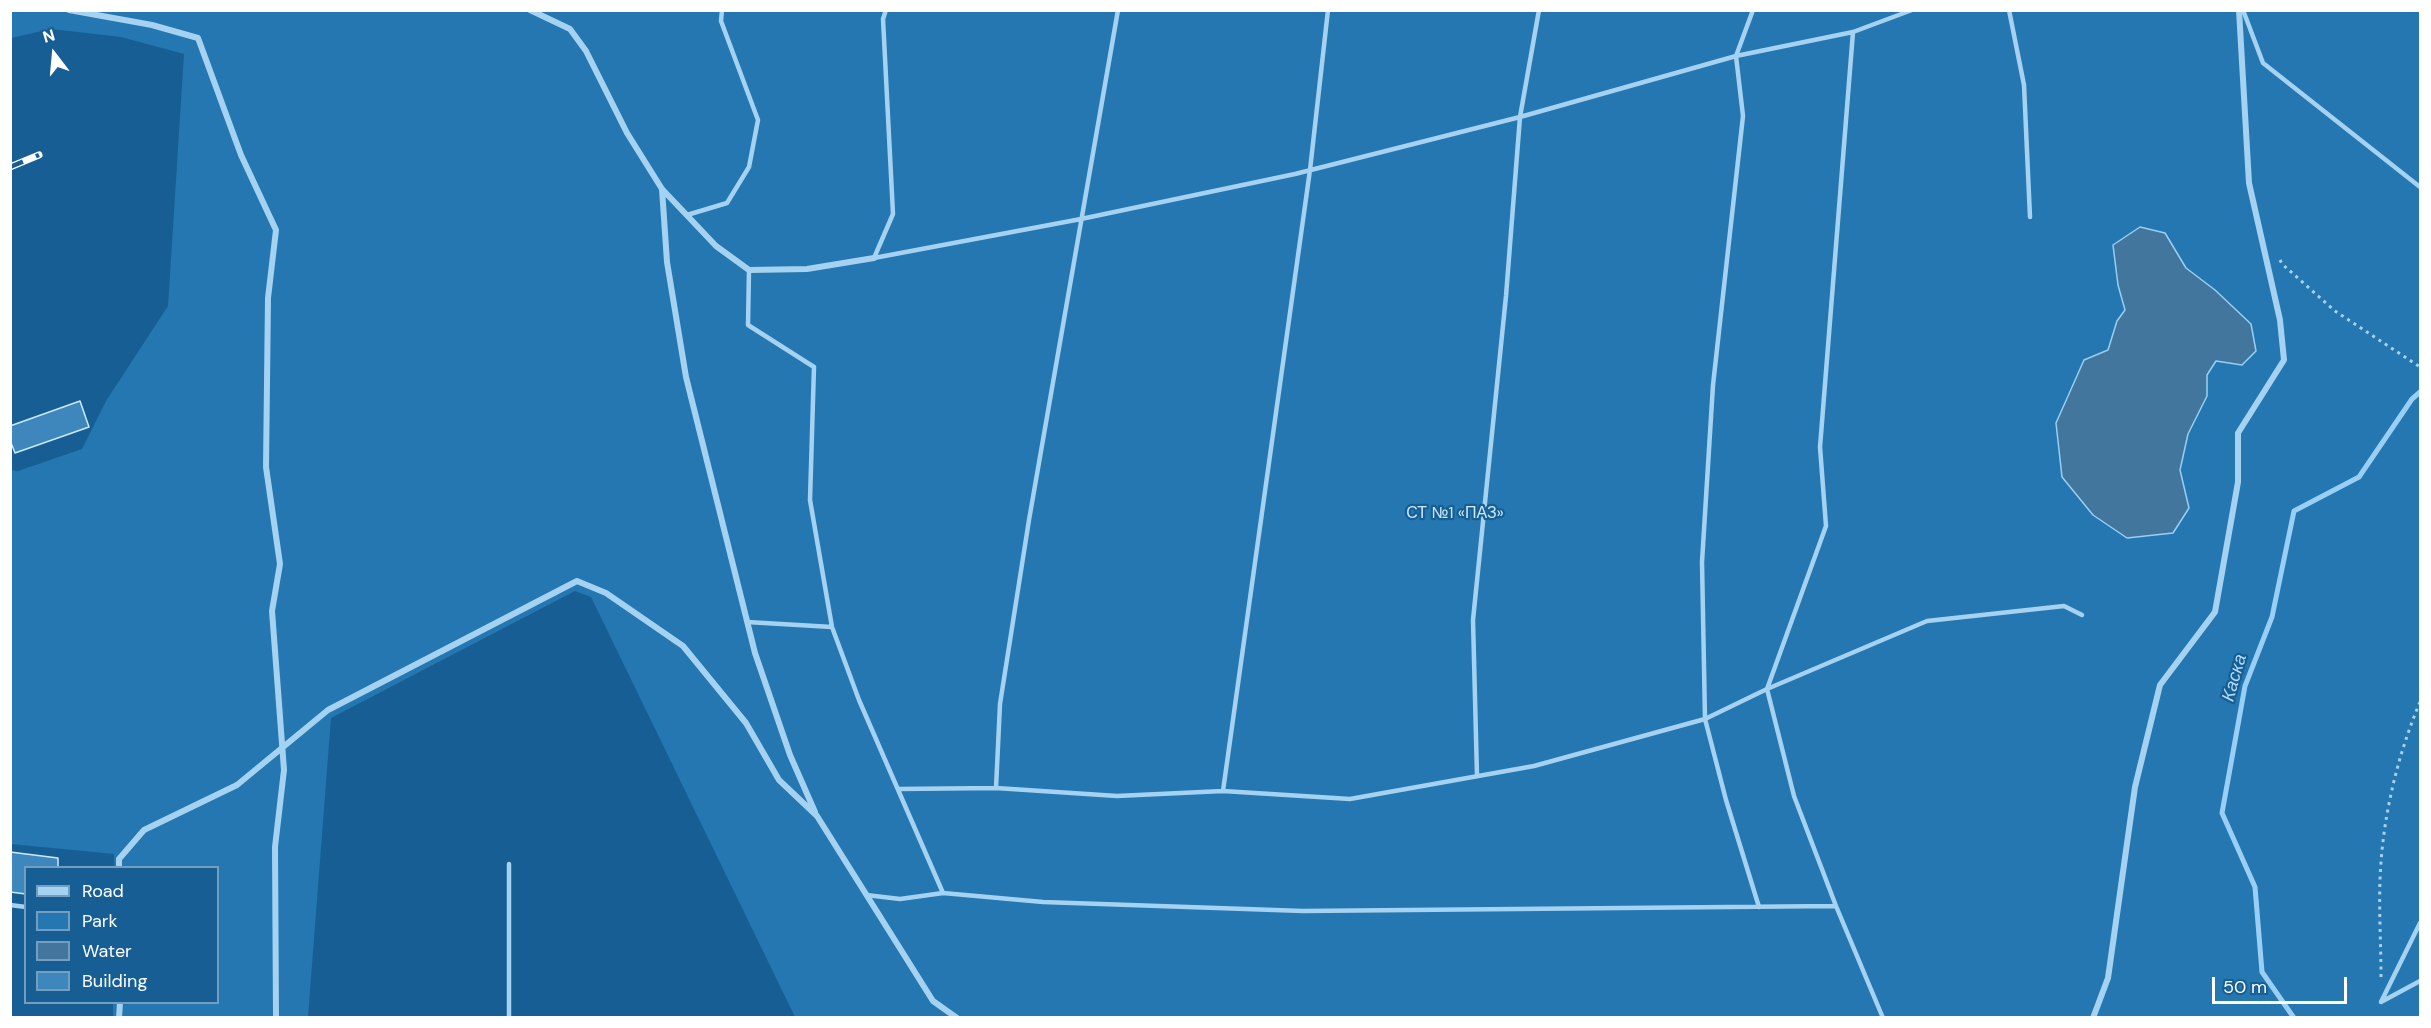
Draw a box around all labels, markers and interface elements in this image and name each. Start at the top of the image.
north arrow [24,24,84,84]
text: N [40,25,57,48]
park label: СТ №1 «ПАЗ» [1406,504,1504,524]
water label: Каска [2218,652,2252,704]
legend [24,866,219,1004]
text: Road [82,879,124,903]
text: Park [82,909,118,933]
text: Water [82,939,132,963]
scale bar [2215,965,2350,1003]
text: Building [82,969,147,993]
text: 50 m [2223,975,2267,999]

